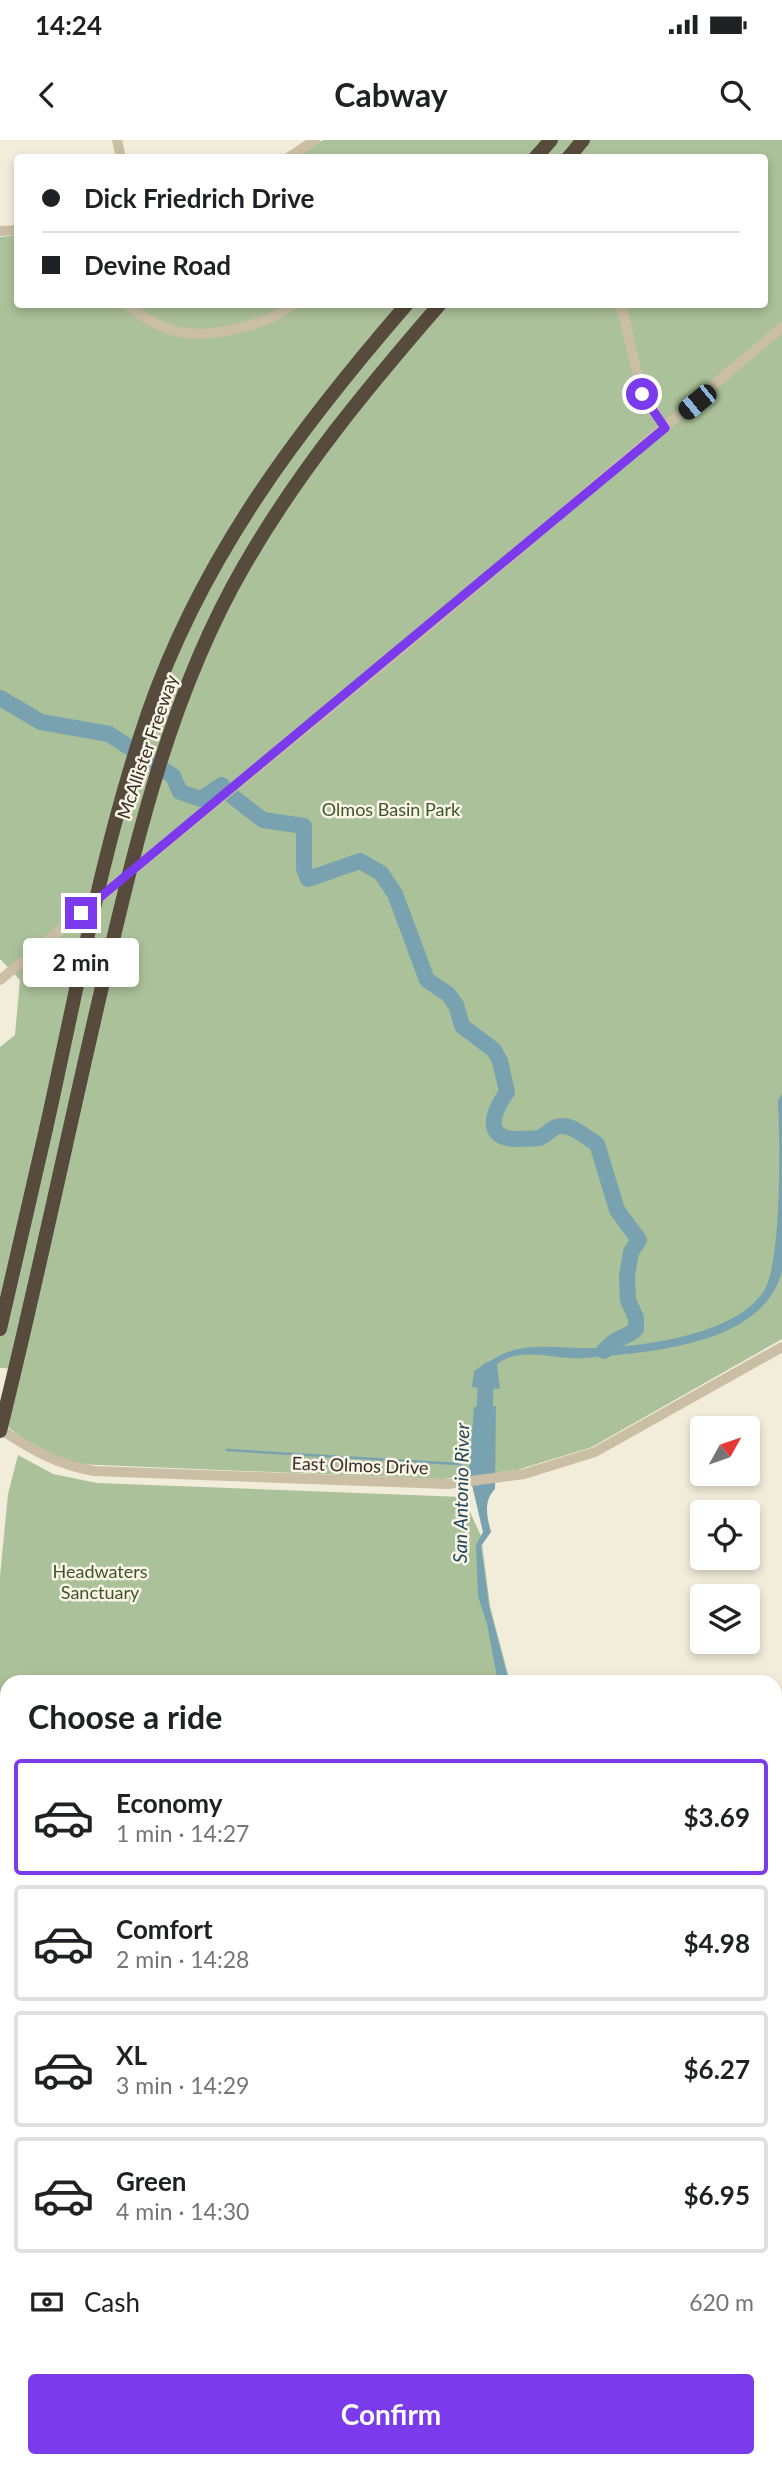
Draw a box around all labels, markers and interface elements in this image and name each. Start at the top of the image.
text: 14:24 [35,9,102,41]
text: Cabway [334,75,448,114]
icon: back [28,76,66,114]
icon: search [716,76,754,114]
text: Dick Friedrich Drive [84,182,314,214]
text: Devine Road [84,249,231,281]
route start [626,378,658,410]
car [675,381,720,423]
street label: McAllister Freeway [112,671,182,822]
park label: Olmos Basin Park [322,798,461,820]
route end [65,897,97,929]
callout: 2 min [23,938,139,986]
text: 2 min [52,948,110,976]
north arrow [690,1416,760,1486]
map controls [690,1416,760,1654]
water label: San Antonio River [448,1422,473,1563]
street label: East Olmos Drive [291,1452,429,1478]
button: locate [690,1500,760,1570]
park label: Headwaters Sanctuary [52,1560,148,1603]
button: layers [690,1584,760,1654]
text: Choose a ride [28,1697,222,1736]
icon: car [32,1786,95,1849]
text: Economy [116,1787,222,1819]
text: $3.69 [684,1801,750,1833]
text: 1 min · 14:27 [116,1819,249,1847]
icon: car [32,1912,95,1975]
text: Comfort [116,1913,213,1945]
text: $4.98 [684,1927,750,1959]
text: 2 min · 14:28 [116,1945,249,1973]
icon: car [32,2038,95,2101]
text: XL [116,2039,147,2071]
text: $6.27 [684,2053,750,2085]
text: 3 min · 14:29 [116,2071,249,2099]
icon: car [32,2164,95,2227]
text: Green [116,2165,186,2197]
text: $6.95 [684,2179,750,2211]
text: 4 min · 14:30 [116,2197,249,2225]
icon: cash [28,2283,66,2321]
text: Cash [84,2286,140,2318]
text: 620 m [689,2288,754,2316]
button: Confirm [28,2374,754,2454]

